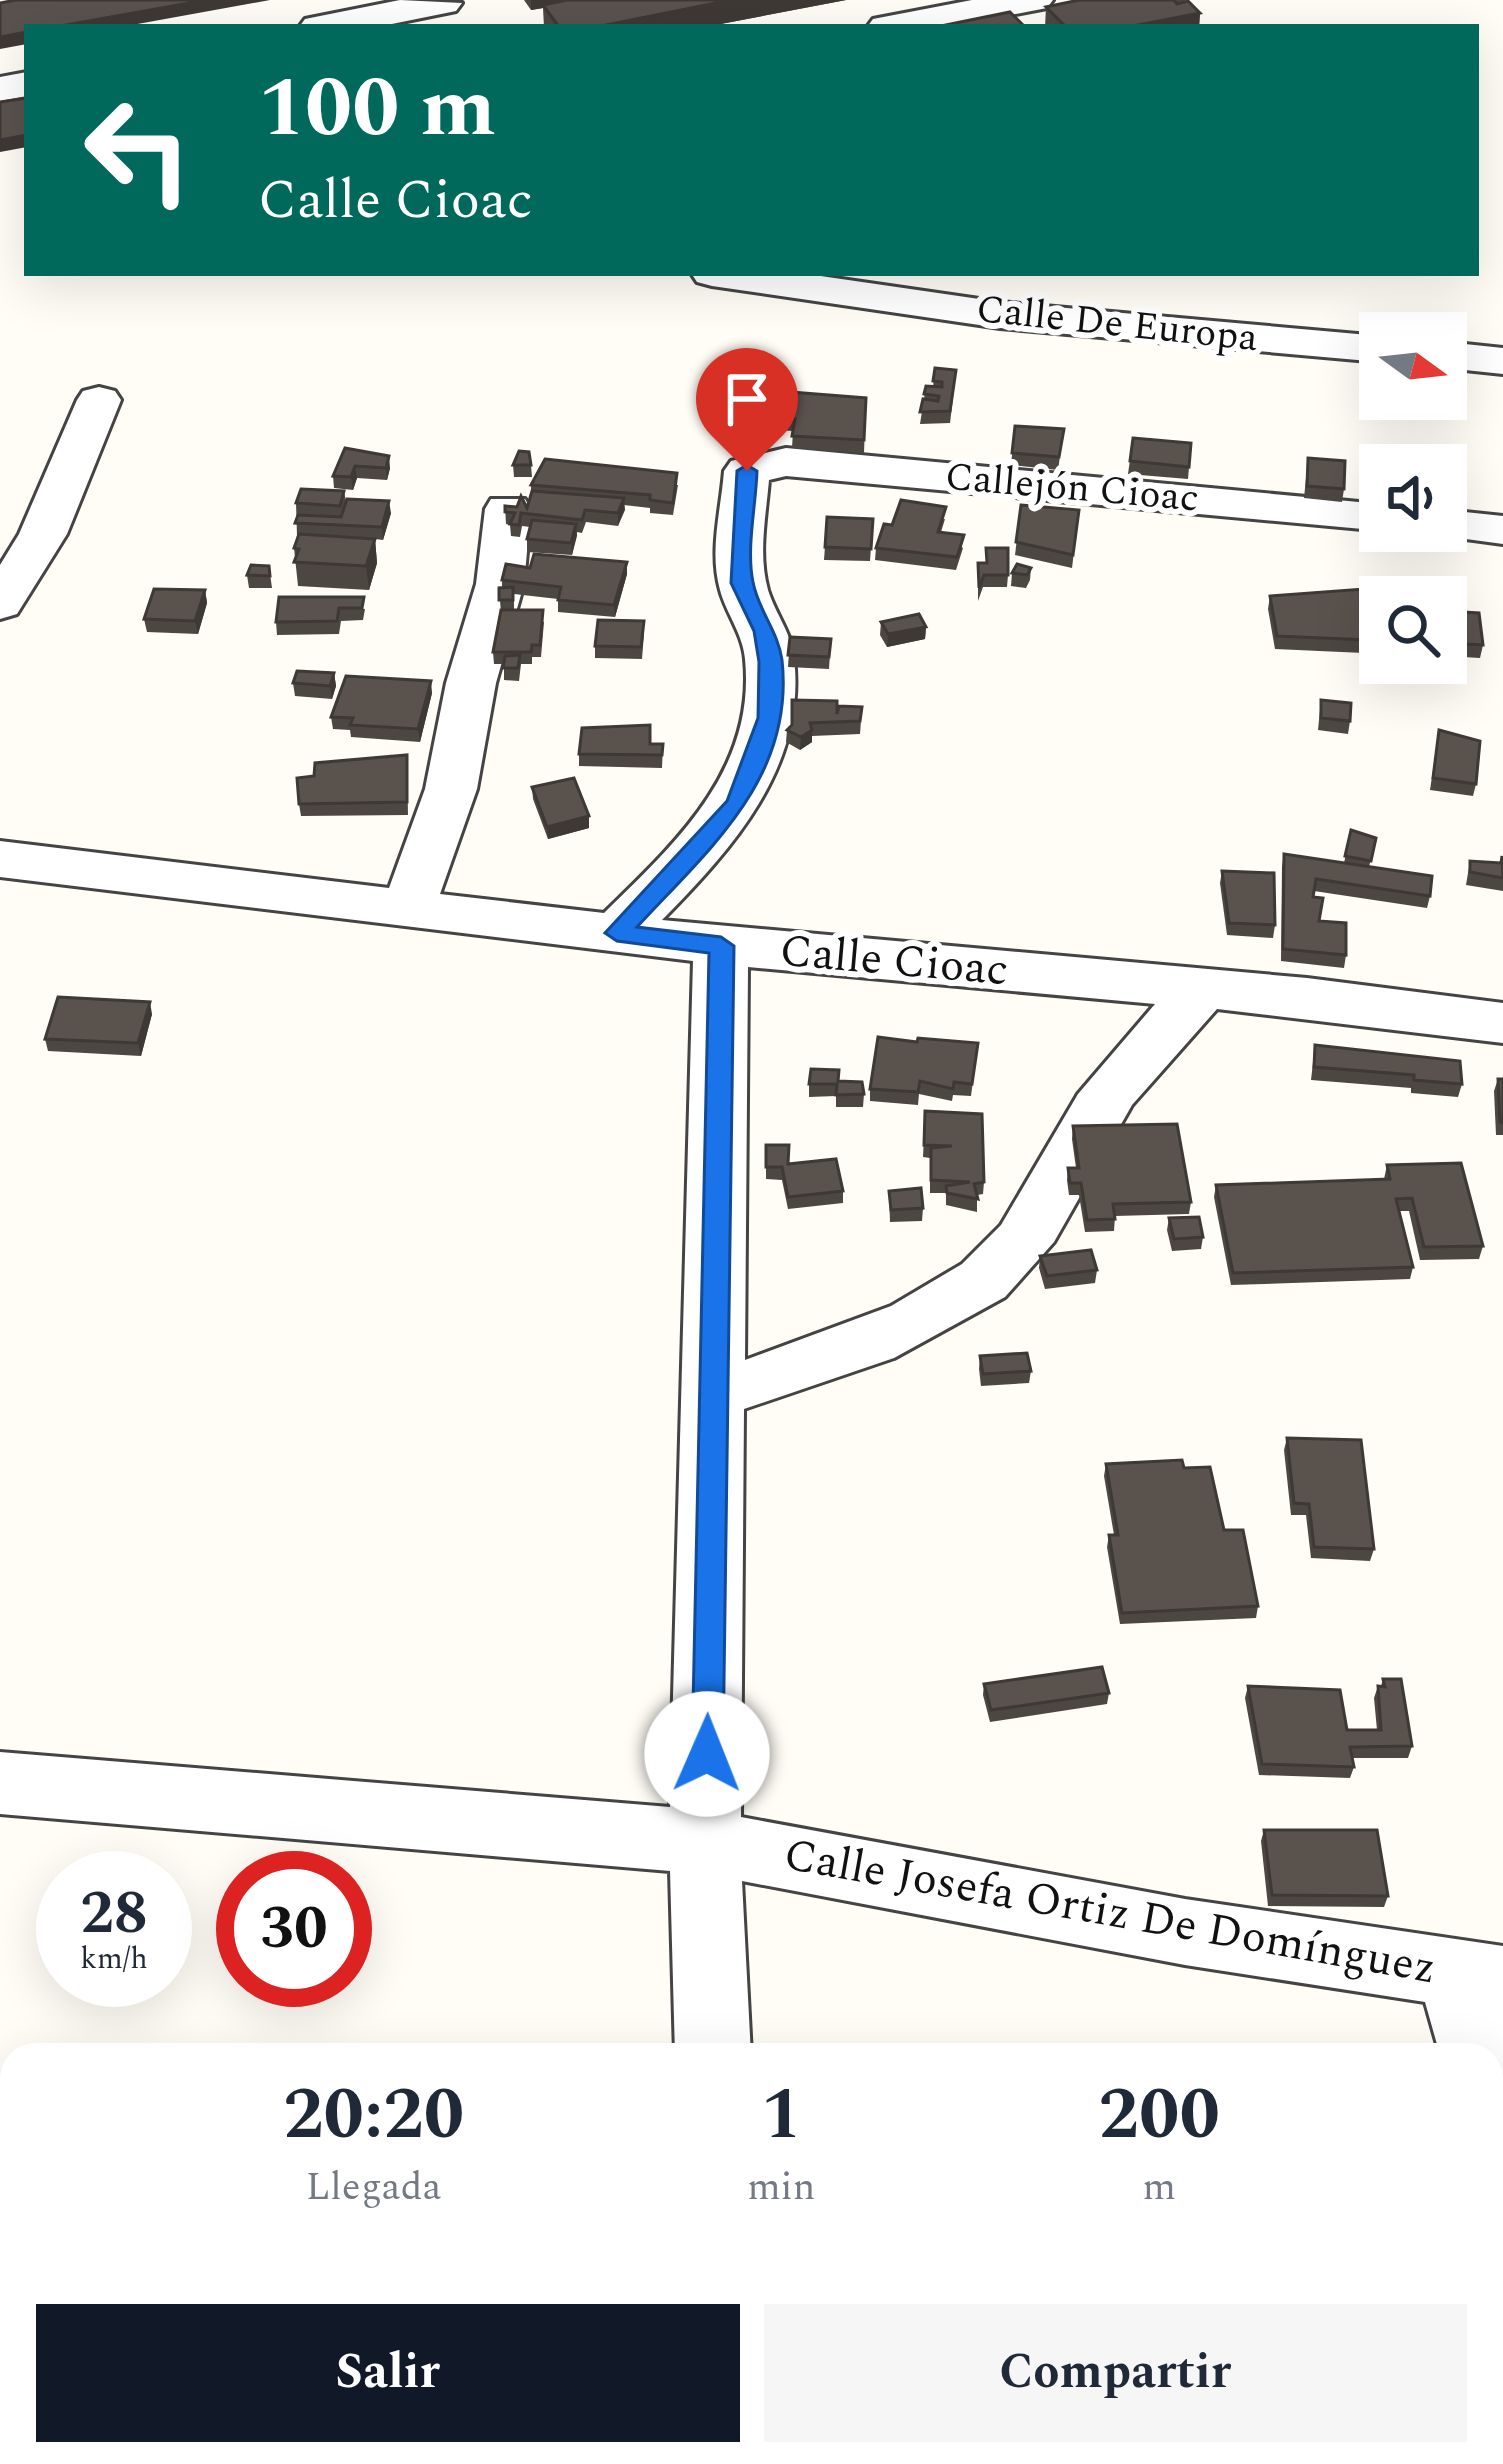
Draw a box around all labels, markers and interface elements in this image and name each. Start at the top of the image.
text: 100 m [258,45,496,173]
icon: left [60,72,216,228]
text: Calle Cioac [258,160,533,242]
street label: Calle De Europa [973,280,1261,368]
north arrow [1359,312,1467,420]
map controls [1359,312,1467,684]
pin [696,348,798,471]
icon: arrive [714,366,780,432]
button: sound [1359,444,1467,552]
street label: Callejón Cioac [943,448,1201,528]
button: search [1359,576,1467,684]
street label: Calle Cioac [777,917,1011,1005]
position arrow [644,1691,770,1817]
street label: Calle Josefa Ortiz De Domínguez [779,1821,1441,2003]
speed limit sign: 30 [216,1851,372,2007]
text: 28 [80,1868,148,1960]
text: km/h [80,1936,148,1982]
text: 20:20 [283,2061,464,2170]
text: 1 [761,2061,802,2170]
text: 200 [1099,2061,1220,2170]
text: Llegada [306,2158,442,2217]
text: min [747,2158,815,2217]
text: m [1142,2158,1176,2217]
button: Salir [36,2304,740,2442]
button: Compartir [764,2304,1467,2442]

